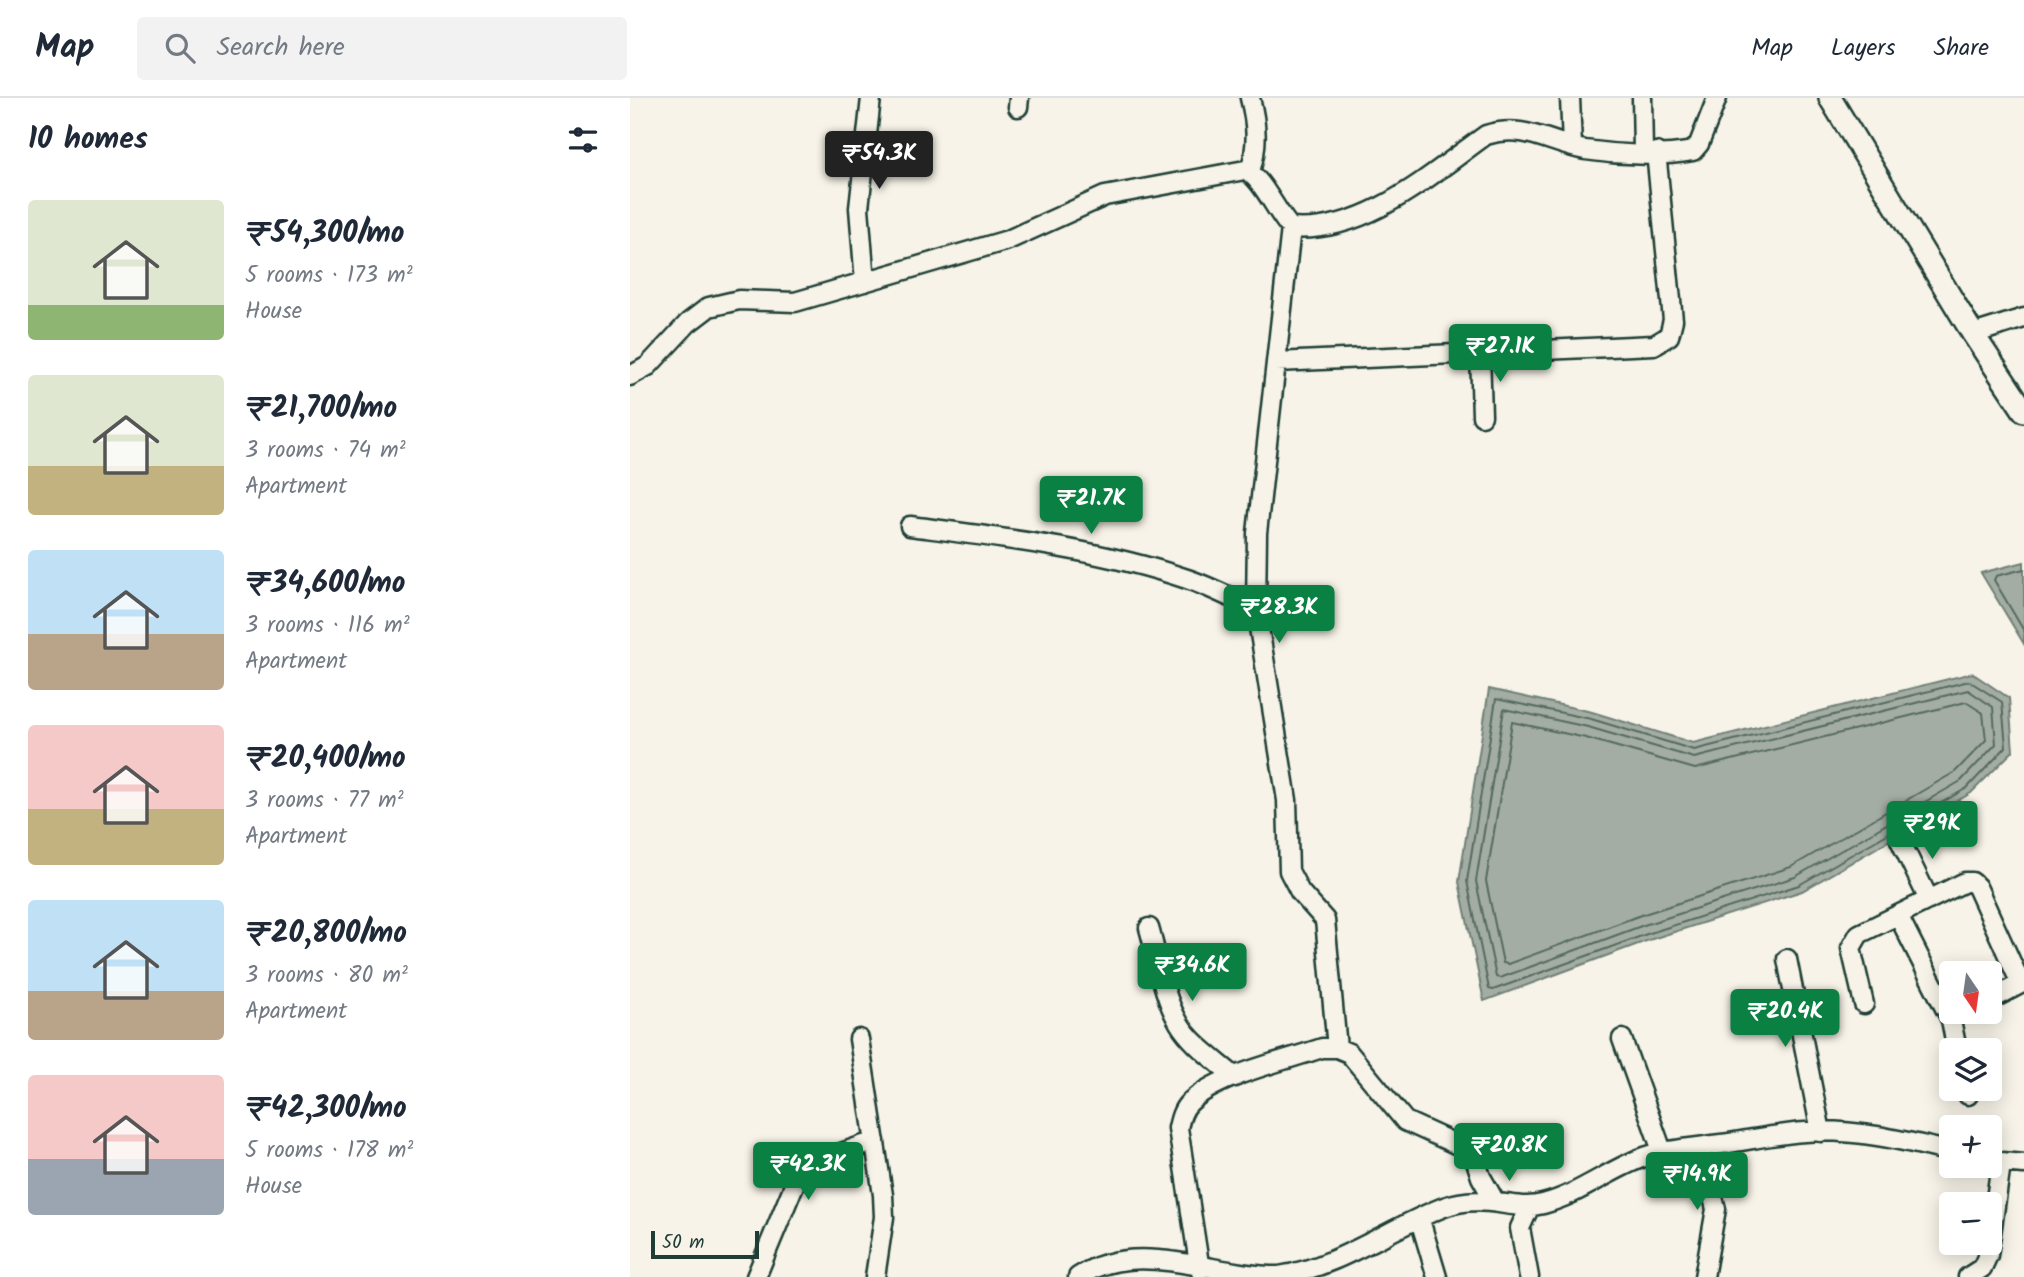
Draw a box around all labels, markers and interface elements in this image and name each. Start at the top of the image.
search box [137,17,627,80]
text: Map [35,22,95,75]
text: Search here [217,27,345,69]
icon: search [161,29,199,67]
text: Map [1751,29,1793,68]
text: Layers [1831,29,1895,68]
text: Share [1933,29,1989,68]
text: 10 homes [28,116,148,164]
icon: filters [564,121,602,159]
pin: ₹54.3K [822,132,936,191]
text: ₹54.3K [841,136,917,172]
text: ₹54,300/mo [245,210,404,258]
icon: home [84,228,168,312]
text: 5 rooms · 173 m² [245,258,413,294]
text: House [245,294,302,330]
pin: ₹27.1K [1443,324,1557,384]
text: ₹27.1K [1465,329,1535,365]
text: ₹21,700/mo [245,385,397,433]
icon: home [84,403,168,487]
text: 3 rooms · 74 m² [245,433,406,469]
text: Apartment [245,469,347,505]
pin: ₹21.7K [1034,476,1148,536]
text: ₹21.7K [1056,481,1126,517]
text: ₹34,600/mo [245,560,405,608]
icon: home [84,578,168,662]
pin: ₹28.3K [1222,586,1336,645]
text: ₹28.3K [1240,590,1318,626]
text: 3 rooms · 116 m² [245,608,410,644]
text: Apartment [245,644,347,680]
text: ₹20,400/mo [245,735,406,783]
icon: home [84,753,168,837]
text: 3 rooms · 77 m² [245,783,404,819]
pin: ₹29K [1891,802,1973,861]
text: ₹29K [1903,806,1961,842]
text: Apartment [245,819,347,855]
text: ₹20,800/mo [245,910,407,958]
icon: home [84,928,168,1012]
pin: ₹34.6K [1135,944,1249,1003]
text: ₹34.6K [1154,948,1230,984]
text: 3 rooms · 80 m² [245,958,408,994]
north arrow [1939,961,2002,1024]
map controls [1939,961,2002,1255]
pin: ₹20.4K [1728,990,1842,1049]
text: Apartment [245,994,347,1030]
text: ₹20.4K [1746,994,1824,1030]
button: layers [1939,1038,2002,1101]
text: ₹42,300/mo [245,1085,407,1133]
icon: home [84,1103,168,1187]
button: + [1939,1115,2002,1178]
pin: ₹20.8K [1452,1124,1566,1183]
text: ₹20.8K [1470,1128,1548,1164]
text: 5 rooms · 178 m² [245,1133,413,1169]
pin: ₹42.3K [751,1142,865,1202]
text: ₹42.3K [769,1147,847,1183]
pin: ₹14.9K [1640,1152,1754,1212]
text: ₹14.9K [1662,1157,1732,1193]
text: House [245,1169,302,1205]
button: − [1939,1192,2002,1255]
scale bar [651,1228,760,1260]
text: 50 m [662,1228,704,1258]

